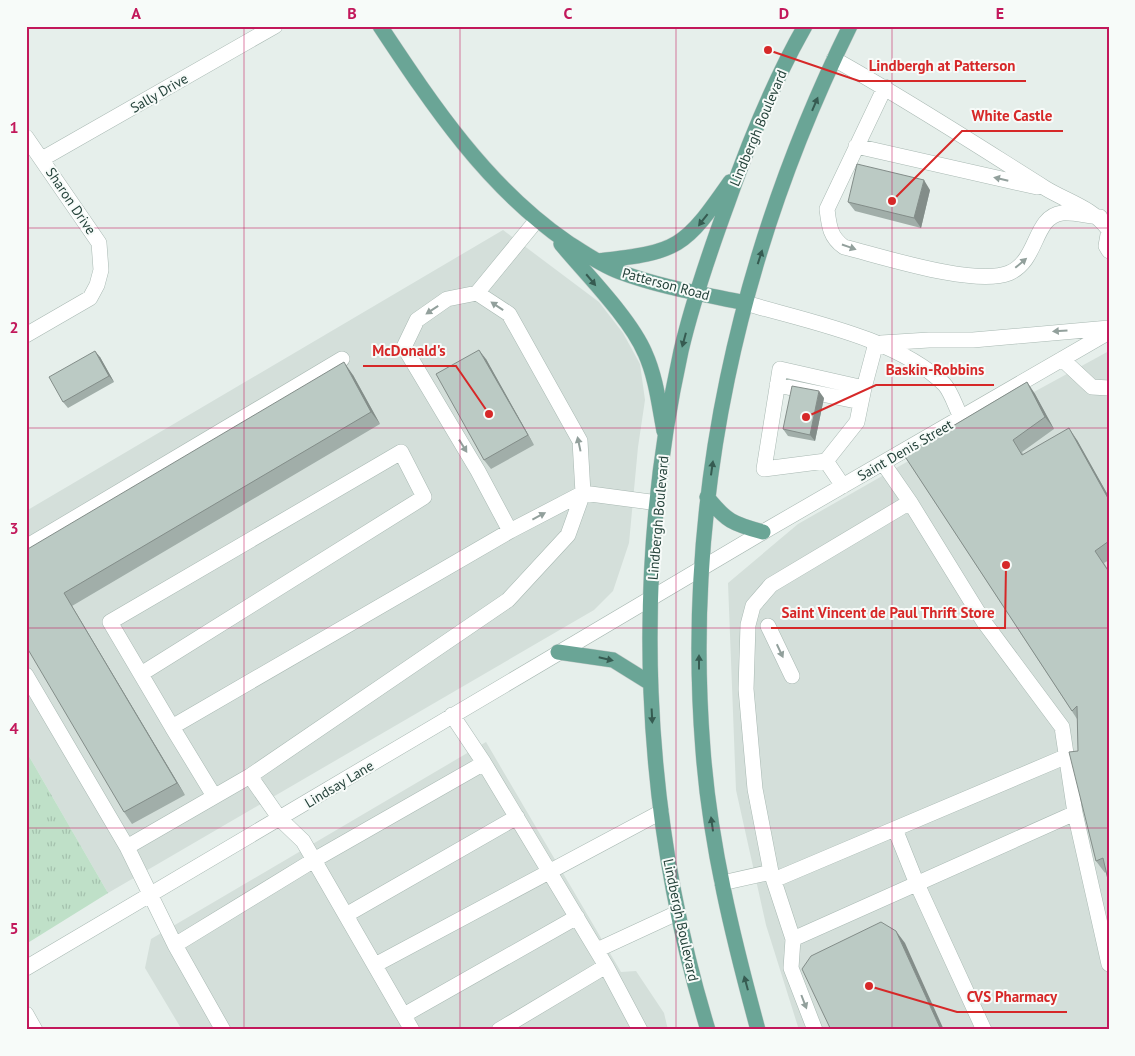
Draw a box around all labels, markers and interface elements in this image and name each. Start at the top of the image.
text: A [131,3,141,23]
text: B [347,3,357,23]
text: C [564,3,573,23]
text: D [779,3,789,23]
text: E [996,3,1004,23]
callout: Lindbergh at Patterson [859,51,1026,81]
text: Lindbergh at Patterson [869,56,1015,75]
street label: Lindbergh Boulevard [725,67,791,189]
street label: Sally Drive [127,69,191,117]
one-way arrow [811,96,819,111]
callout: White Castle [962,101,1063,131]
text: White Castle [972,106,1053,125]
text: 1 [9,117,19,137]
street label: Sharon Drive [42,164,100,238]
one-way arrow [994,175,1009,183]
one-way arrow [697,213,708,226]
one-way arrow [842,243,857,251]
one-way arrow [756,249,764,264]
one-way arrow [1015,257,1028,268]
street label: Patterson Road [620,264,712,304]
one-way arrow [585,273,596,286]
one-way arrow [490,302,504,311]
one-way arrow [425,305,438,315]
text: 2 [9,317,19,337]
one-way arrow [1052,328,1068,336]
one-way arrow [680,333,688,348]
callout: McDonald's [363,336,456,366]
text: McDonald's [372,341,446,360]
callout: Baskin-Robbins [876,355,994,385]
text: Baskin-Robbins [886,360,984,379]
street label: Saint Denis Street [854,415,956,485]
one-way arrow [575,437,583,452]
one-way arrow [458,439,467,452]
street label: Lindbergh Boulevard [644,455,672,581]
one-way arrow [708,460,716,476]
one-way arrow [532,512,547,520]
text: 3 [9,518,19,538]
callout: Saint Vincent de Paul Thrift Store [771,598,1005,628]
text: Saint Vincent de Paul Thrift Store [781,603,995,622]
one-way arrow [776,644,784,658]
one-way arrow [695,654,703,670]
one-way arrow [599,655,614,663]
one-way arrow [648,709,656,725]
text: 4 [9,718,19,738]
street label: Lindsay Lane [301,756,377,812]
one-way arrow [708,815,716,831]
street label: Lindbergh Boulevard [659,857,703,983]
text: 5 [9,918,19,938]
one-way arrow [741,975,749,990]
callout: CVS Pharmacy [957,982,1067,1012]
text: CVS Pharmacy [967,987,1058,1006]
one-way arrow [800,995,808,1010]

